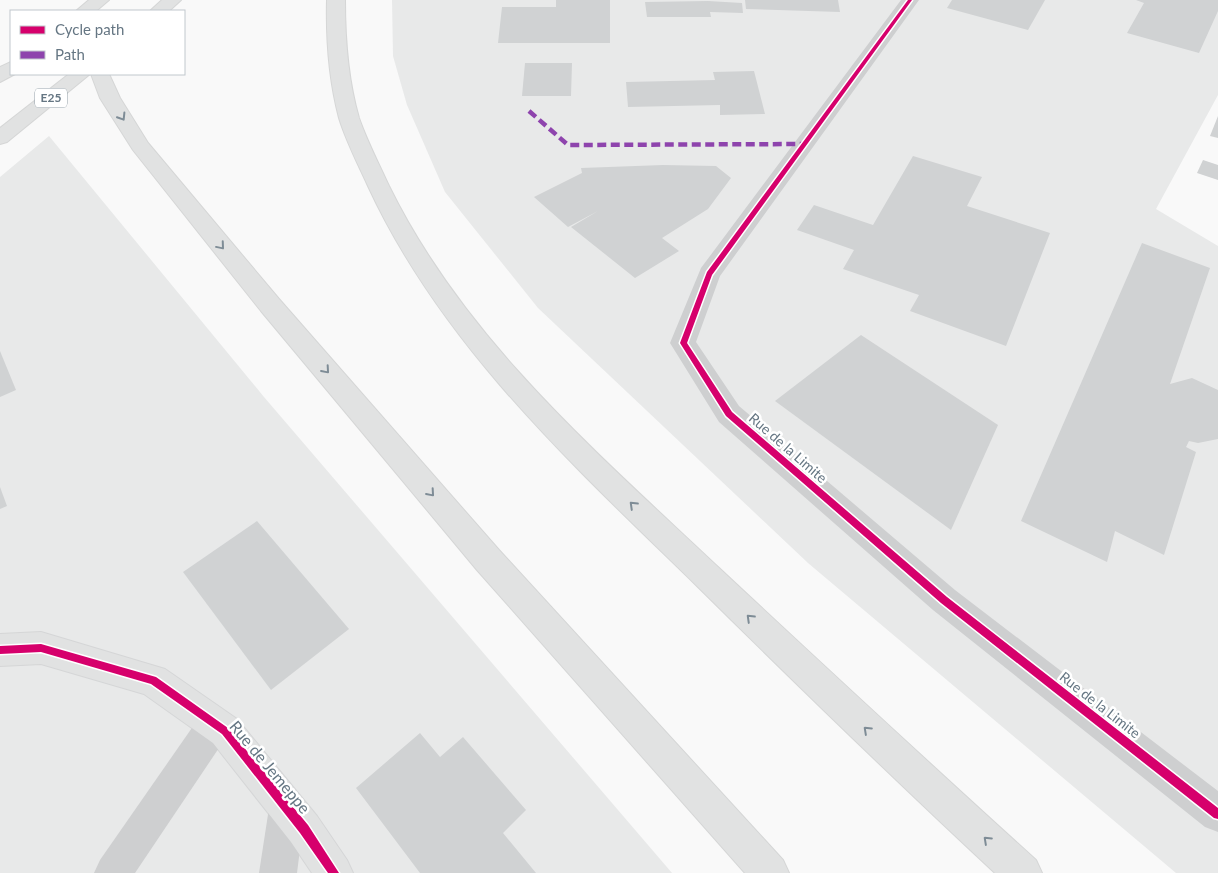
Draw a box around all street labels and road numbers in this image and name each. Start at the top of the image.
road number: E25 [35,89,67,108]
street label: Rue de la Limite [746,409,831,486]
street label: Rue de la Limite [1057,668,1144,741]
street label: Rue de Jemeppe [226,716,315,817]

